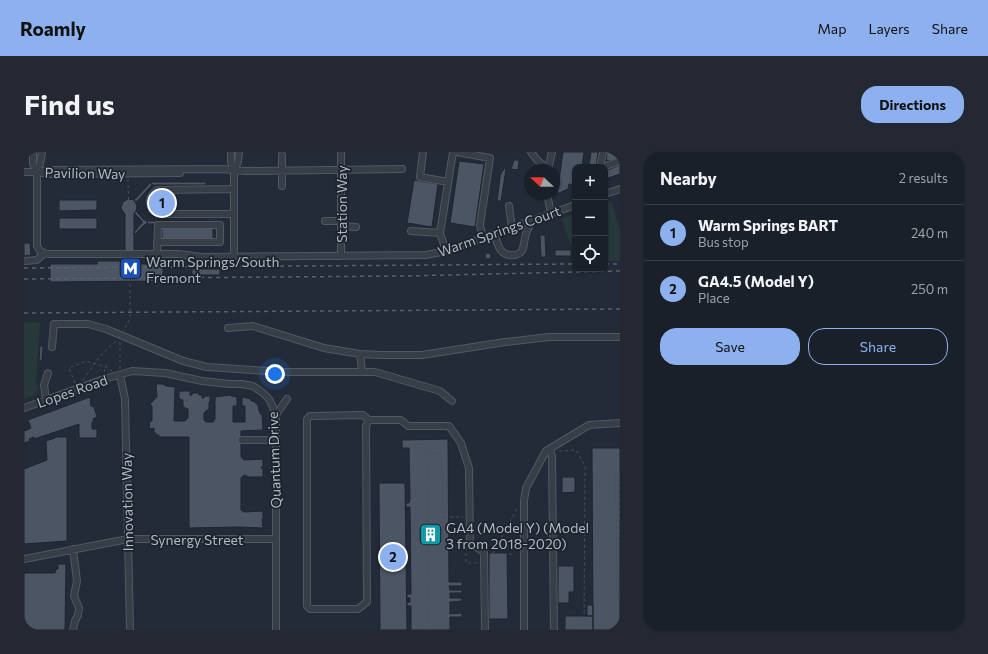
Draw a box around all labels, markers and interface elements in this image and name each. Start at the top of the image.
text: Roamly [20,17,86,40]
text: Map [818,20,846,37]
text: Layers [868,20,910,37]
text: Share [932,20,968,37]
button: Directions [861,86,964,123]
text: Find us [24,87,115,121]
street label: Pavilion Way [44,164,126,182]
north arrow [524,164,560,200]
map controls [572,164,608,272]
button: + [572,164,608,200]
street label: Station Way [333,165,350,243]
text: Nearby [660,168,717,189]
text: 2 results [899,170,948,186]
pin: 1 [149,188,175,218]
button: − [572,200,608,236]
street label: Warm Springs Court [435,202,563,260]
text: Warm Springs BART [698,216,838,234]
text: 1 [670,225,676,241]
text: 240 m [911,225,948,241]
text: Bus stop [698,234,749,250]
button: locate [572,236,608,272]
place label: Warm Springs/South Fremont [146,253,279,286]
metro station icon: Warm Springs/South Fremont [117,256,143,282]
text: GA4.5 (Model Y) [698,272,814,290]
text: 2 [669,281,677,297]
text: 250 m [911,281,948,297]
text: Place [698,290,730,306]
button: Save [660,328,800,365]
button: Share [808,328,948,365]
your location [265,364,285,384]
street label: Lopes Road [34,371,110,411]
street label: Quantum Drive [264,411,284,509]
street label: Innovation Way [118,452,136,552]
place label: GA4 (Model Y) (Model 3 from 2018-2020) [446,519,589,552]
building icon: GA4 (Model Y) (Model 3 from 2018-2020) [417,522,443,548]
street label: Synergy Street [150,531,244,548]
pin: 2 [380,542,406,572]

